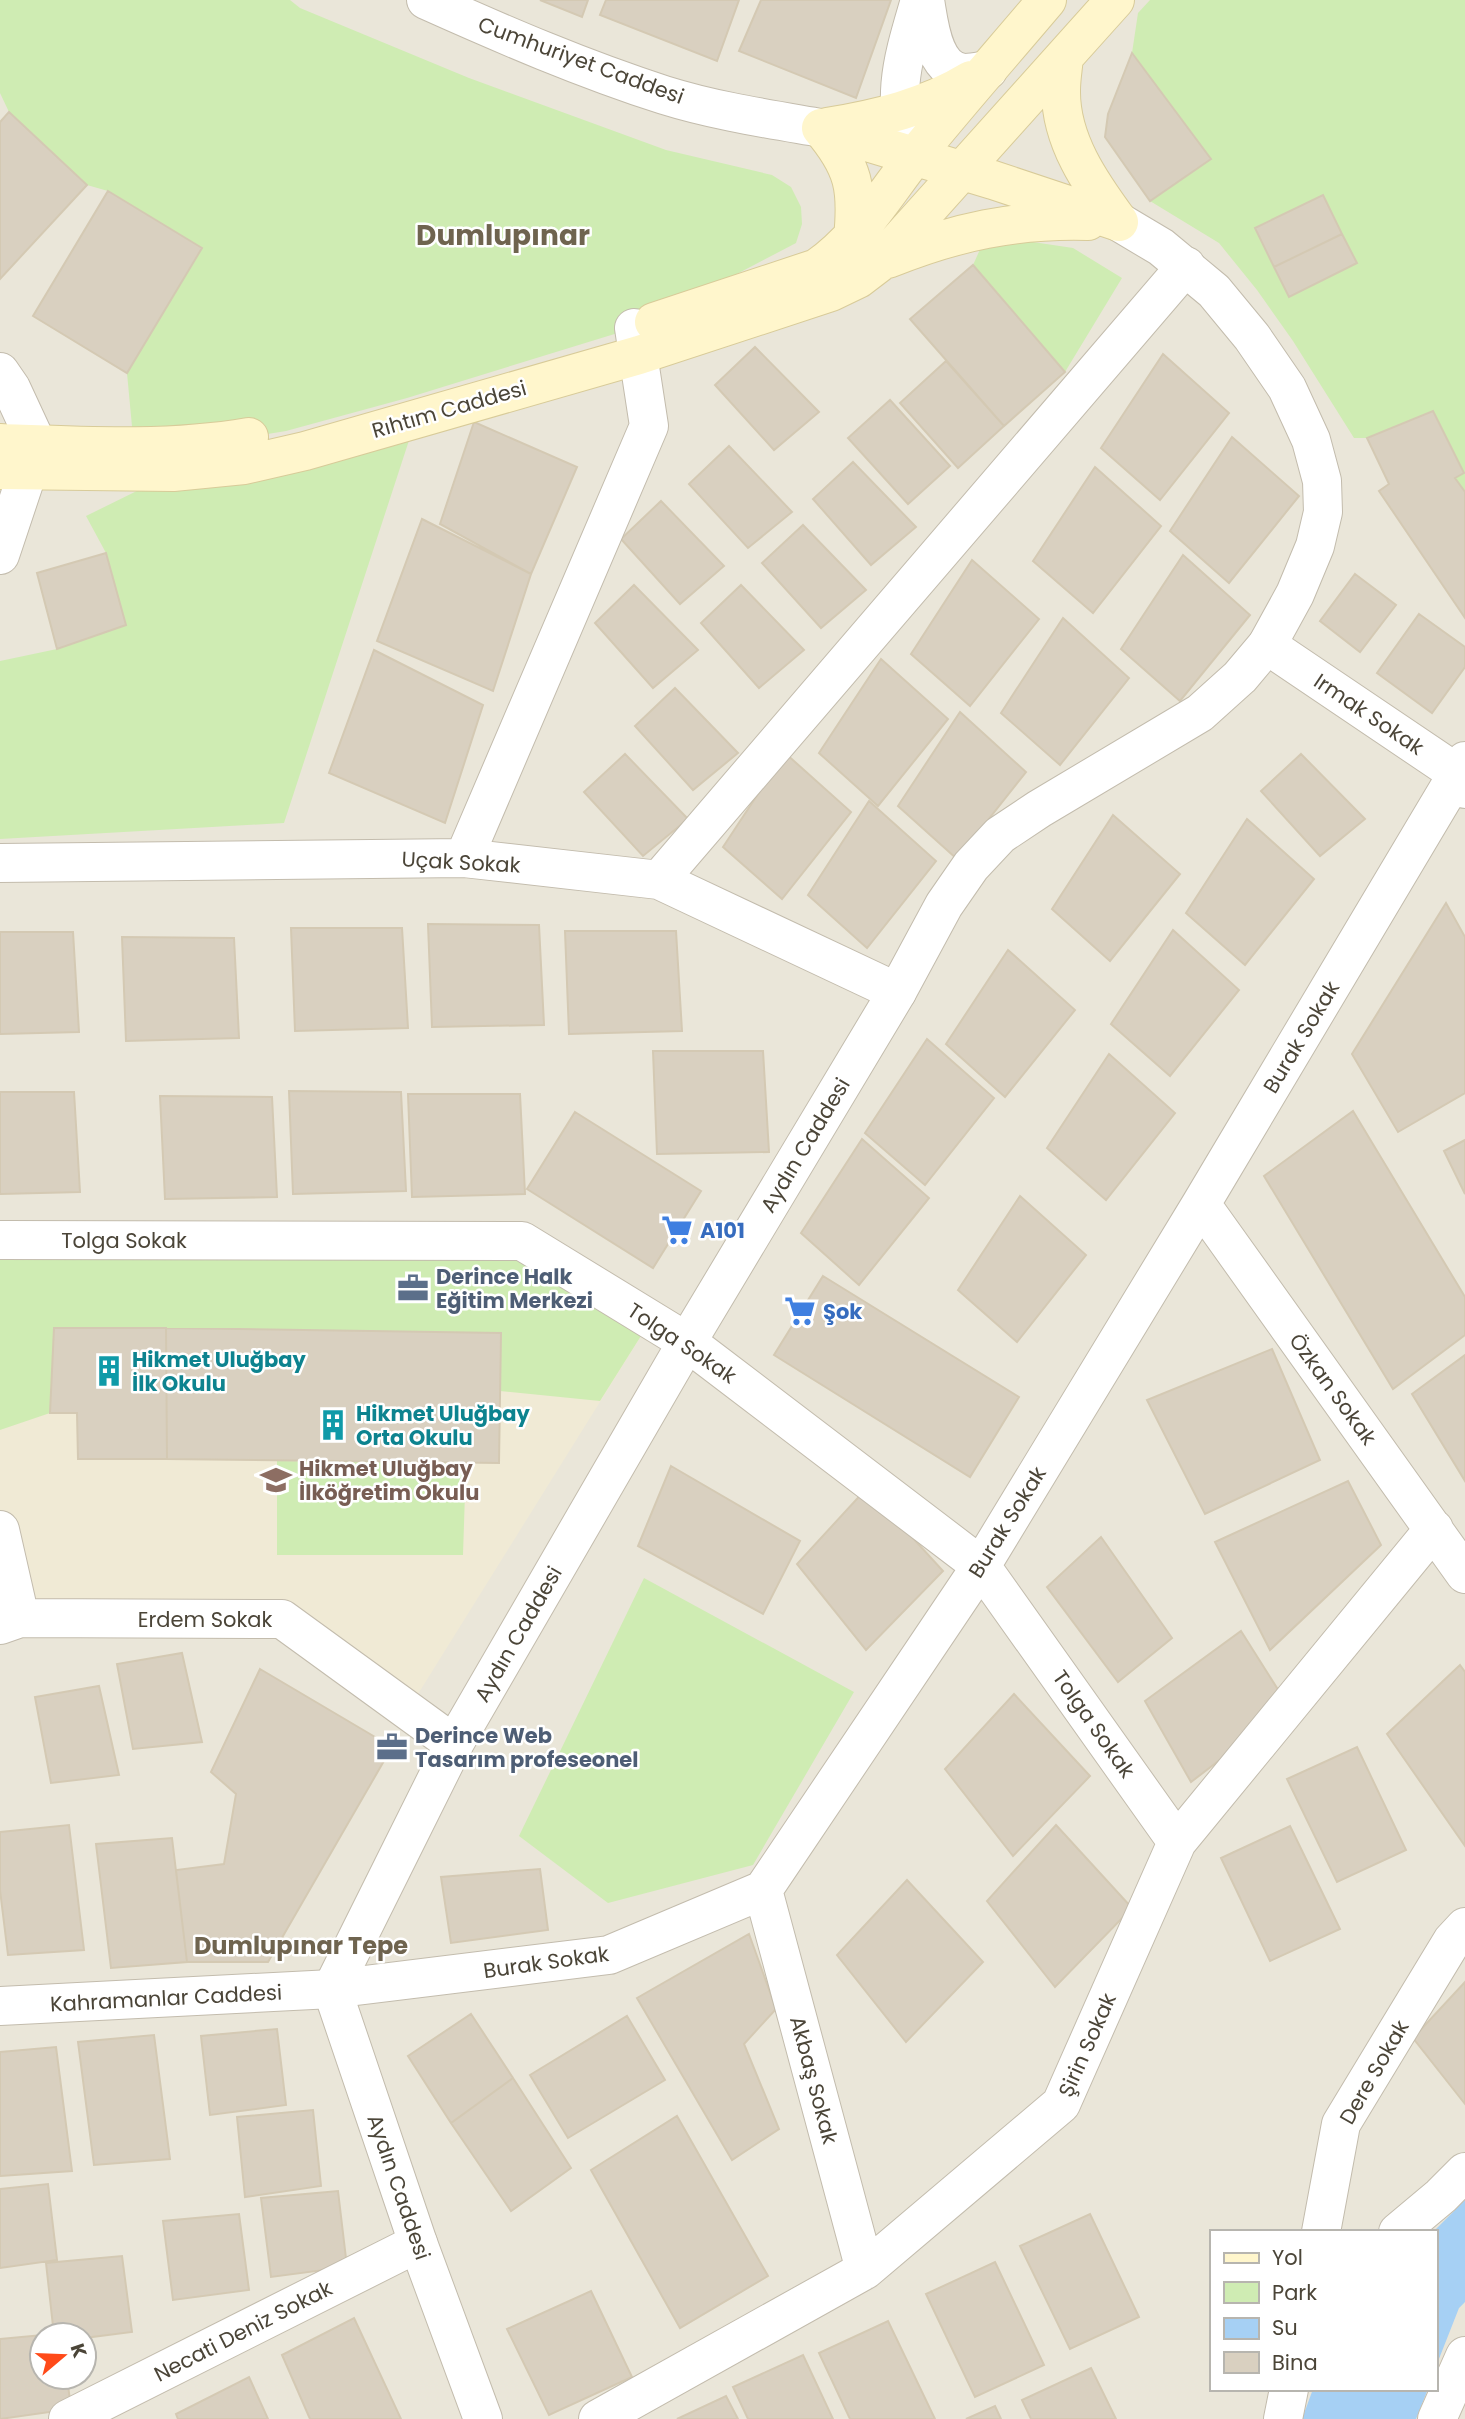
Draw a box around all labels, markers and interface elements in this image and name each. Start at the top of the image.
street label: Cumhuriyet Caddesi [474,9,688,111]
district label: Dumlupınar [416,216,590,255]
street label: Rıhtım Caddesi [368,373,530,445]
street label: Irmak Sokak [1308,667,1430,762]
street label: Uçak Sokak [401,844,521,880]
street label: Burak Sokak [1256,975,1346,1099]
street label: Aydın Caddesi [753,1072,857,1218]
supermarket icon: A101 [660,1213,694,1247]
place label: A101 [700,1216,745,1245]
street label: Tolga Sokak [61,1226,187,1255]
place label: Derince Halk Eğitim Merkezi [436,1262,593,1315]
office icon: Derince Halk Eğitim Merkezi [396,1271,430,1305]
supermarket icon: Şok [783,1294,817,1328]
street label: Tolga Sokak [622,1296,742,1390]
place label: Şok [823,1297,862,1326]
street label: Özkan Sokak [1283,1327,1384,1451]
place label: Hikmet Uluğbay İlk Okulu [132,1345,307,1398]
building icon: Hikmet Uluğbay İlk Okulu [92,1354,126,1388]
place label: Hikmet Uluğbay Orta Okulu [356,1399,531,1452]
building icon: Hikmet Uluğbay Orta Okulu [316,1408,350,1442]
place label: Hikmet Uluğbay İlköğretim Okulu [299,1454,479,1507]
street label: Burak Sokak [961,1461,1053,1583]
school or university icon: Hikmet Uluğbay İlköğretim Okulu [259,1463,293,1497]
street label: Aydın Caddesi [467,1561,569,1707]
street label: Erdem Sokak [138,1605,273,1634]
street label: Tolga Sokak [1046,1664,1142,1784]
place label: Derince Web Tasarım profeseonel [415,1721,639,1774]
office icon: Derince Web Tasarım profeseonel [375,1730,409,1764]
district label: Dumlupınar Tepe [194,1929,408,1962]
street label: Burak Sokak [481,1939,611,1985]
street label: Kahramanlar Caddesi [49,1977,283,2019]
street label: Şirin Sokak [1051,1988,1123,2102]
street label: Akbaş Sokak [783,2013,845,2147]
street label: Dere Sokak [1332,2014,1416,2129]
street label: Aydın Caddesi [360,2110,438,2264]
legend [1210,2230,1437,2391]
text: Yol [1272,2243,1303,2272]
street label: Necati Deniz Sokak [149,2273,337,2388]
text: Park [1272,2278,1317,2307]
text: Su [1272,2313,1298,2342]
north arrow [28,2321,98,2391]
text: K [64,2340,94,2361]
text: Bina [1272,2348,1318,2377]

